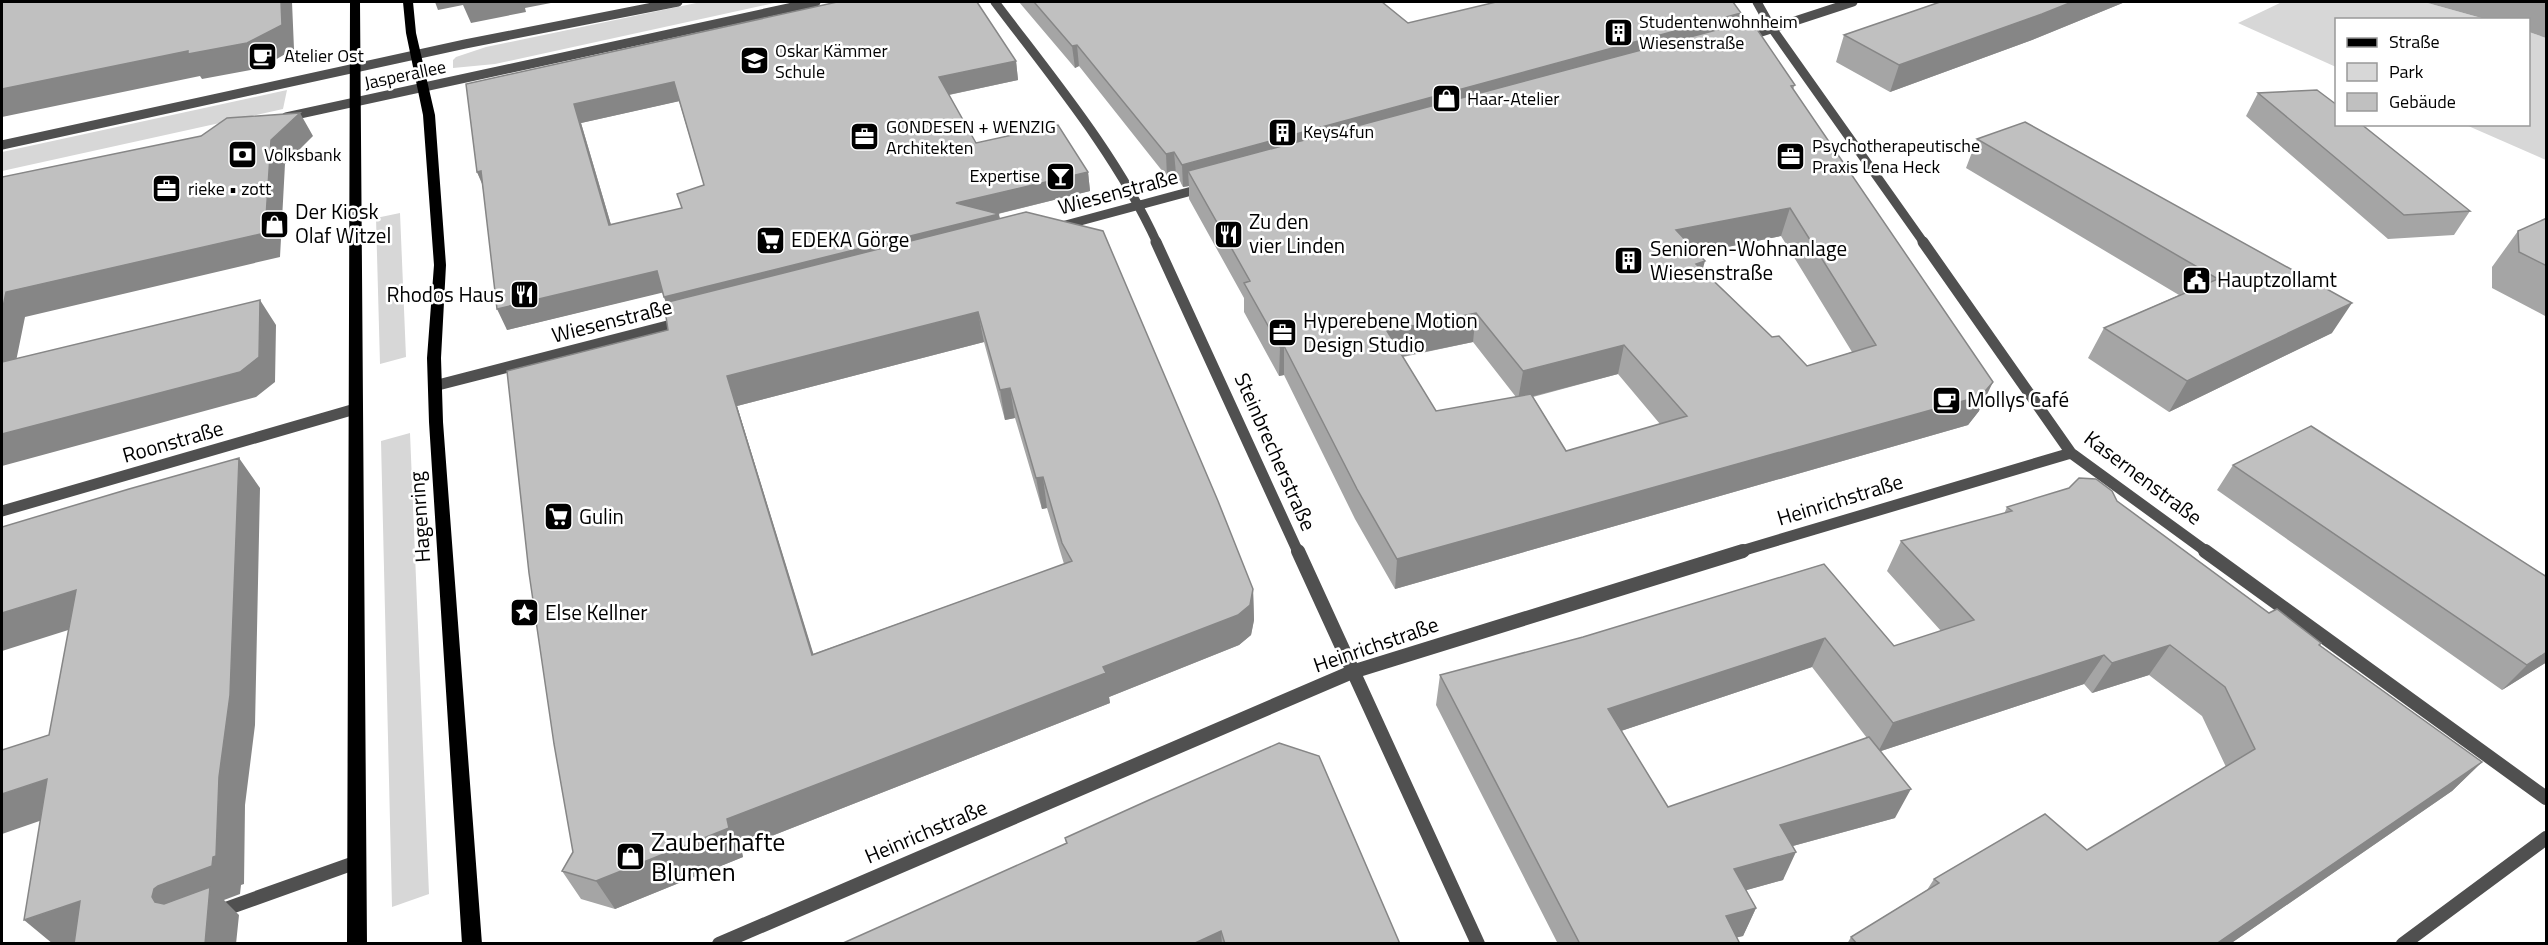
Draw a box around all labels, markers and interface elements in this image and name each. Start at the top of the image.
place label: Studentenwohnheim Wiesenstraße [1639,8,1798,56]
building icon: Studentenwohnheim Wiesenstraße [1602,16,1634,48]
legend [2335,18,2530,126]
text: Straße [2389,28,2440,55]
place label: Oskar Kämmer Schule [775,37,888,85]
cafe icon: Atelier Ost [247,40,279,72]
place label: Atelier Ost [284,42,364,69]
school or university icon: Oskar Kämmer Schule [738,45,770,77]
street label: Jasperallee [362,53,448,96]
text: Park [2389,58,2424,85]
shop icon: Haar-Atelier [1430,83,1462,115]
place label: Haar-Atelier [1467,85,1560,112]
text: Gebäude [2389,88,2456,115]
place label: GONDESEN + WENZIG Architekten [886,113,1056,161]
building icon: Keys4fun [1266,116,1298,148]
place label: Keys4fun [1303,118,1374,145]
office icon: GONDESEN + WENZIG Architekten [849,121,881,153]
place label: Psychotherapeutische Praxis Lena Heck [1812,132,1980,180]
bank icon: Volksbank [227,139,259,171]
office icon: Psychotherapeutische Praxis Lena Heck [1775,140,1807,172]
place label: Volksbank [264,141,342,168]
bar icon: Expertise [1045,160,1077,192]
street label: Wiesenstraße [1054,160,1181,222]
place label: Expertise [969,162,1040,189]
office icon: rieke • zott [151,173,183,205]
place label: rieke • zott [188,175,272,202]
place label: Der Kiosk Olaf Witzel [295,195,391,251]
place label: Zu den vier Linden [1249,205,1345,261]
shop icon: Der Kiosk Olaf Witzel [258,208,290,240]
restaurant icon: Zu den vier Linden [1212,218,1244,250]
place label: EDEKA Görge [791,223,909,255]
supermarket icon: EDEKA Görge [754,224,786,256]
place label: Senioren-Wohnanlage Wiesenstraße [1650,232,1847,288]
building icon: Senioren-Wohnanlage Wiesenstraße [1613,245,1645,277]
place label: Hauptzollamt [2217,263,2338,295]
public building icon: Hauptzollamt [2180,264,2212,296]
place label: Rhodos Haus [387,278,504,310]
restaurant icon: Rhodos Haus [509,279,541,311]
street label: Wiesenstraße [548,290,675,350]
place label: Hyperebene Motion Design Studio [1303,304,1478,360]
office icon: Hyperebene Motion Design Studio [1266,317,1298,349]
street label: Steinbrecherstraße [1227,368,1325,536]
place label: Mollys Café [1967,383,2069,415]
cafe icon: Mollys Café [1930,384,1962,416]
street label: Roonstraße [118,411,227,471]
street label: Kasernenstraße [2078,422,2209,532]
street label: Heinrichstraße [1773,465,1907,533]
street label: Hagenring [400,470,438,564]
place label: Gulin [579,500,624,532]
supermarket icon: Gulin [542,501,574,533]
place label: Else Kellner [545,596,648,628]
place icon: Else Kellner [508,597,540,629]
street label: Heinrichstraße [1309,608,1443,680]
street label: Heinrichstraße [859,791,992,871]
place label: Zauberhafte Blumen [651,822,785,891]
shop icon: Zauberhafte Blumen [614,841,646,873]

